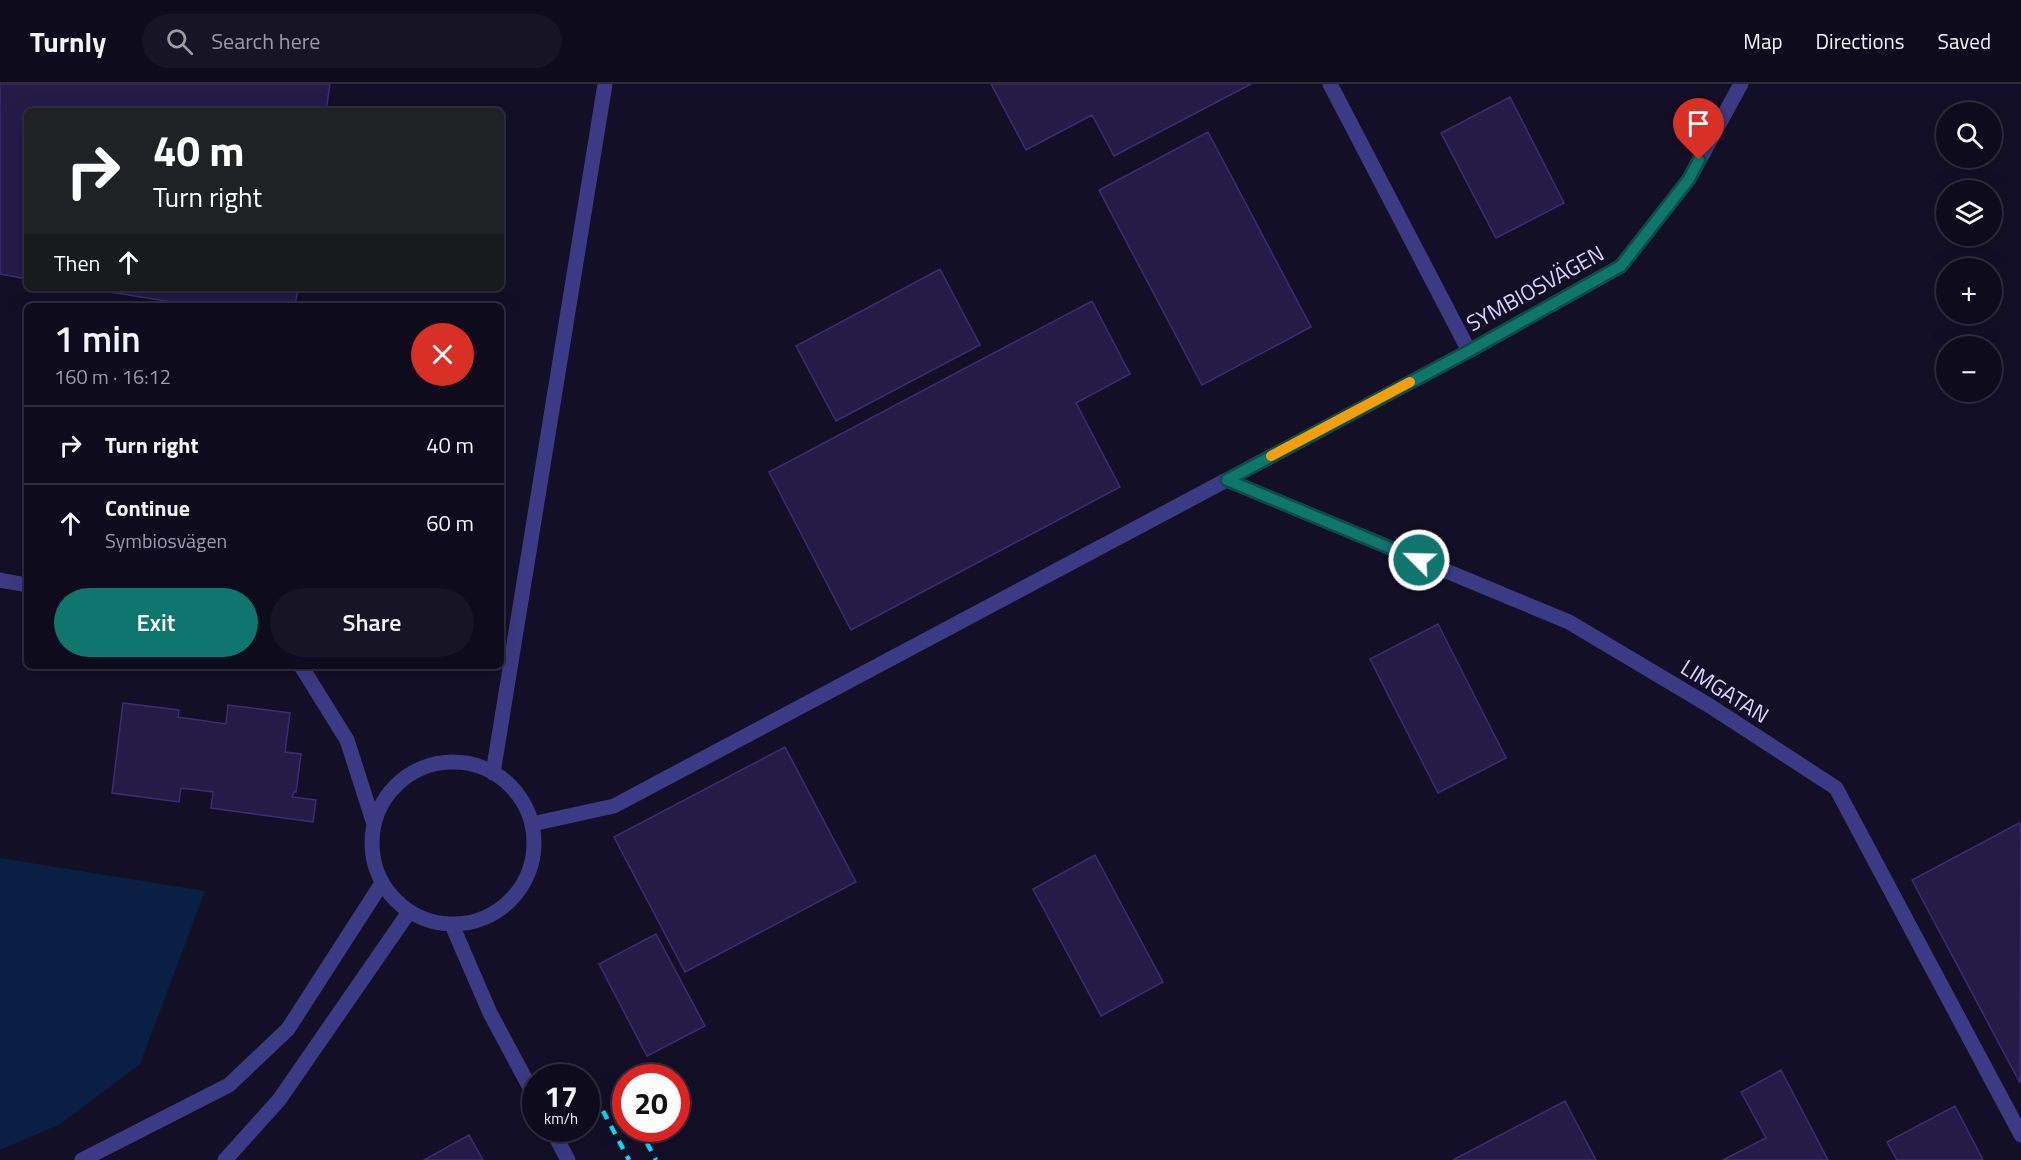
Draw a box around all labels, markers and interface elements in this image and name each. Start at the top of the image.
search box [142,14,562,68]
text: Turnly [30,20,106,63]
text: Search here [211,24,320,58]
icon: search [163,25,196,58]
text: Map [1743,25,1783,57]
text: Directions [1816,25,1905,57]
text: Saved [1938,25,1991,57]
pin [1673,98,1724,160]
map controls [1936,102,2002,402]
button: search [1936,102,2002,168]
icon: arrive [1682,107,1715,140]
text: 40 m [153,118,245,182]
icon: right [54,132,132,210]
text: Turn right [153,176,262,217]
button: layers [1936,180,2002,246]
street label: SYMBIOSVÄGEN [1460,236,1610,340]
text: Then [54,246,100,280]
icon: ahead [112,246,145,279]
button: + [1936,258,2002,324]
text: 1 min [54,311,141,366]
button: close [411,323,474,386]
button: − [1936,336,2002,402]
text: 160 m · 16:12 [54,361,171,392]
text: Turn right [105,428,199,462]
text: 40 m [426,428,474,462]
icon: right [54,429,87,462]
text: Continue [105,491,190,525]
text: 60 m [426,506,474,540]
icon: ahead [54,507,87,540]
text: Symbiosvägen [105,525,227,556]
position arrow [1387,528,1451,592]
button: Exit [54,588,258,657]
button: Share [270,588,474,657]
street label: LIMGATAN [1674,650,1776,732]
speed limit sign: 20 [612,1064,690,1142]
text: 17 [544,1073,578,1119]
text: km/h [544,1107,578,1130]

